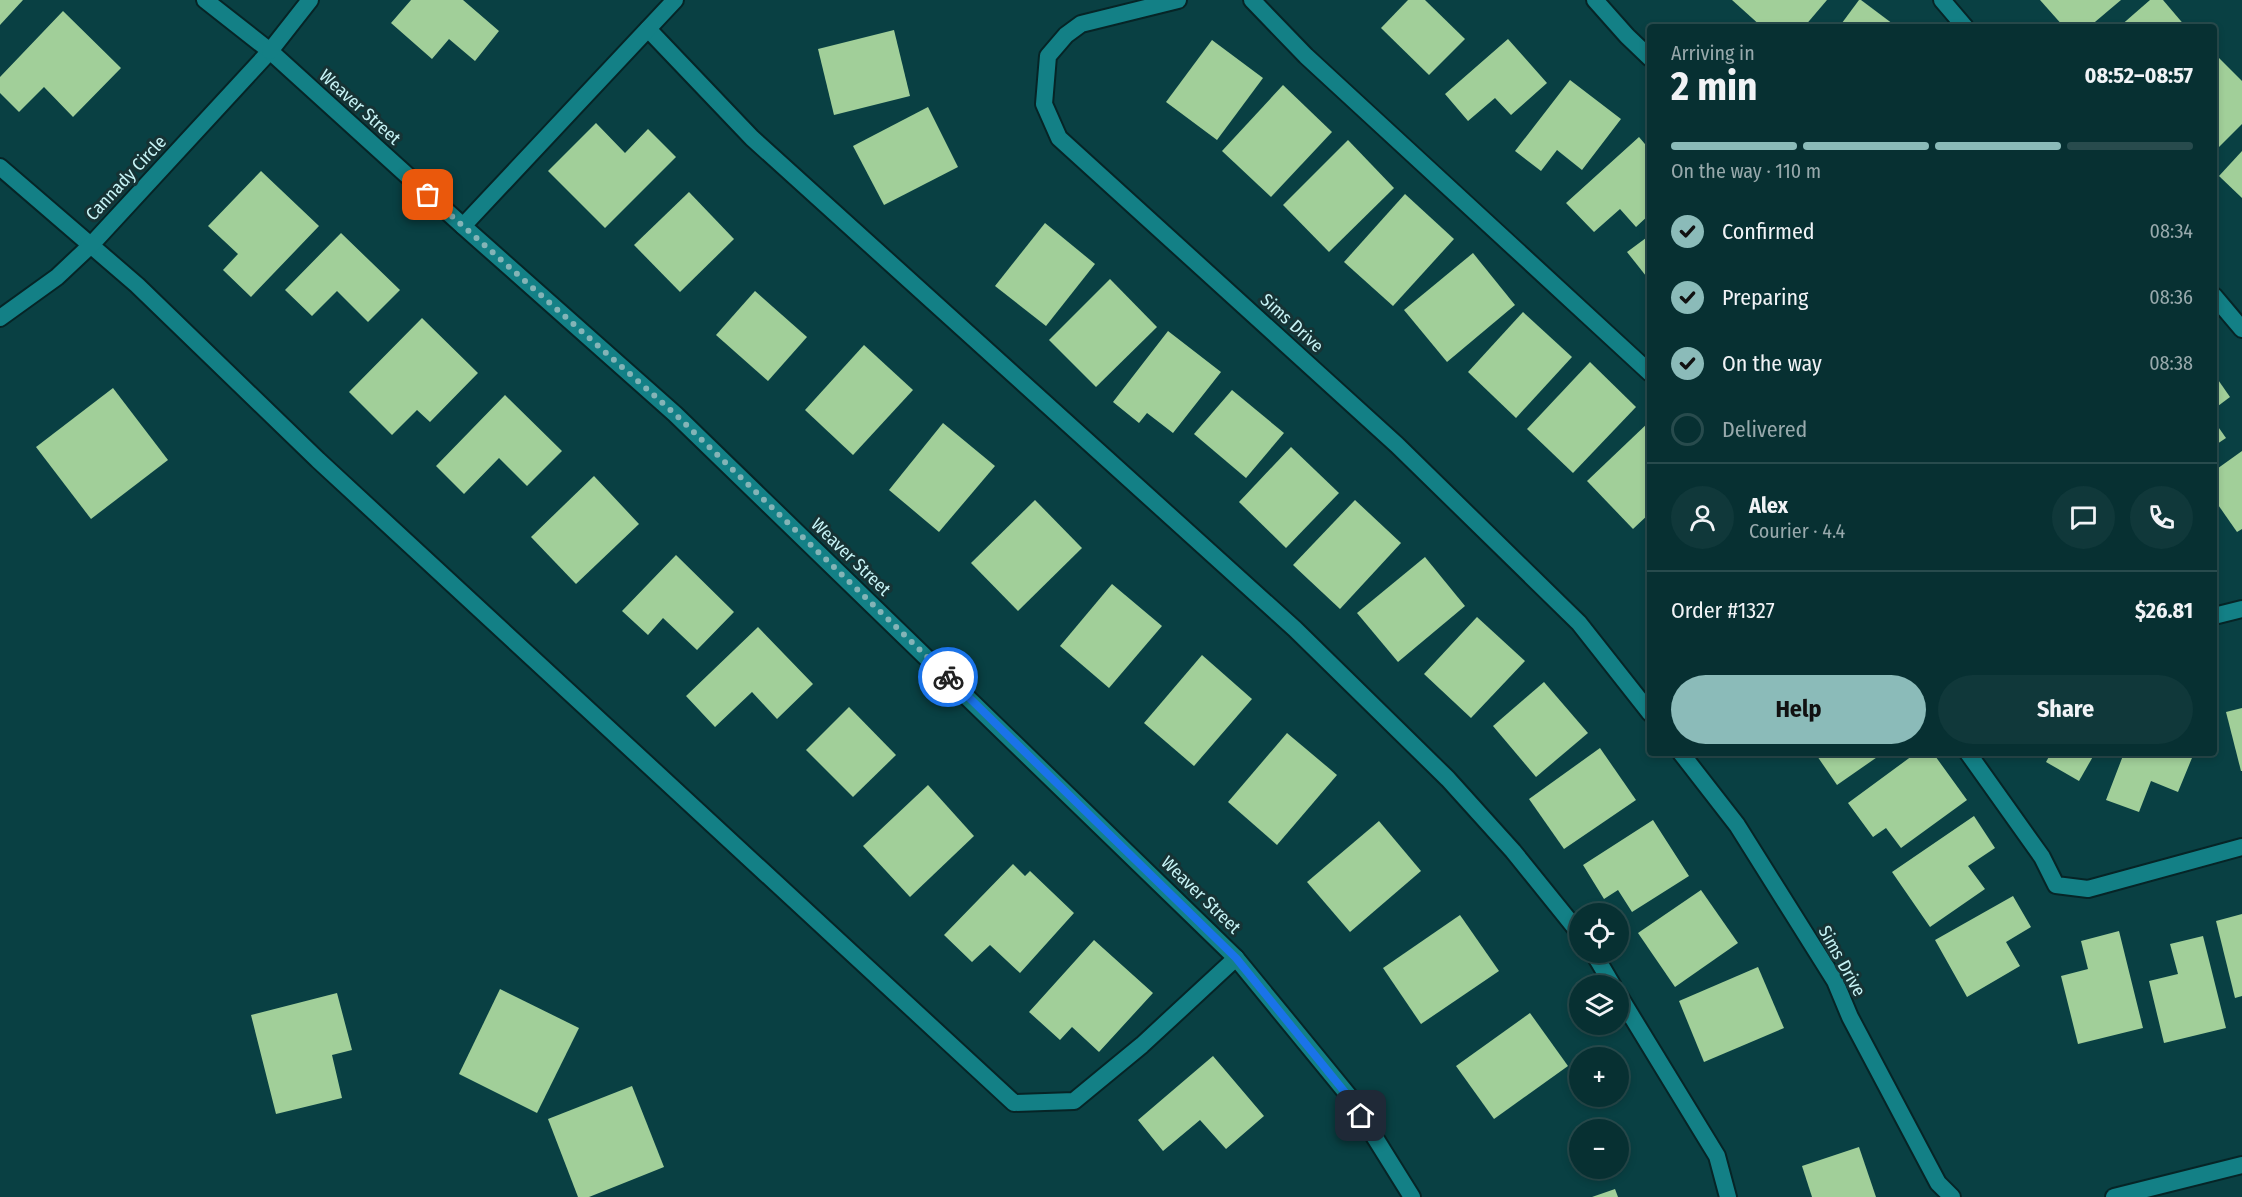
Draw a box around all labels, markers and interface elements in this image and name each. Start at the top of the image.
text: Arriving in [1671,41,1755,65]
text: 08:52–08:57 [2084,62,2193,89]
text: 2 min [1671,64,1757,110]
street label: Weaver Street [315,65,405,149]
street label: Cannady Circle [81,131,171,225]
text: On the way · 110 m [1671,159,1821,183]
pin [402,169,453,220]
icon: bag [411,178,444,211]
icon: check [1671,215,1704,248]
text: Confirmed [1722,218,1815,245]
text: 08:34 [2150,219,2193,243]
icon: check [1671,281,1704,314]
text: Preparing [1722,284,1808,311]
text: 08:36 [2149,285,2193,309]
street label: Sims Drive [1256,289,1328,357]
icon: check [1671,347,1704,380]
text: On the way [1722,350,1822,377]
text: 08:38 [2149,351,2193,375]
text: Delivered [1722,416,1807,443]
button: person [1671,486,1734,549]
button: chat [2052,486,2115,549]
button: phone [2130,486,2193,549]
text: Alex [1749,492,1788,519]
street label: Weaver Street [807,514,895,600]
text: Courier · 4.4 [1749,519,1845,543]
text: Order #1327 [1671,597,1775,624]
text: $26.81 [2135,597,2193,624]
courier [918,647,978,707]
icon: bike [932,661,965,694]
button: Help [1671,675,1926,744]
button: Share [1938,675,2193,744]
street label: Weaver Street [1157,852,1245,938]
map controls [1569,903,1629,1179]
button: locate [1569,903,1629,963]
street label: Sims Drive [1814,922,1870,1000]
button: layers [1569,975,1629,1035]
button: + [1569,1047,1629,1107]
pin [1335,1090,1386,1141]
icon: home [1344,1099,1377,1132]
button: − [1569,1119,1629,1179]

